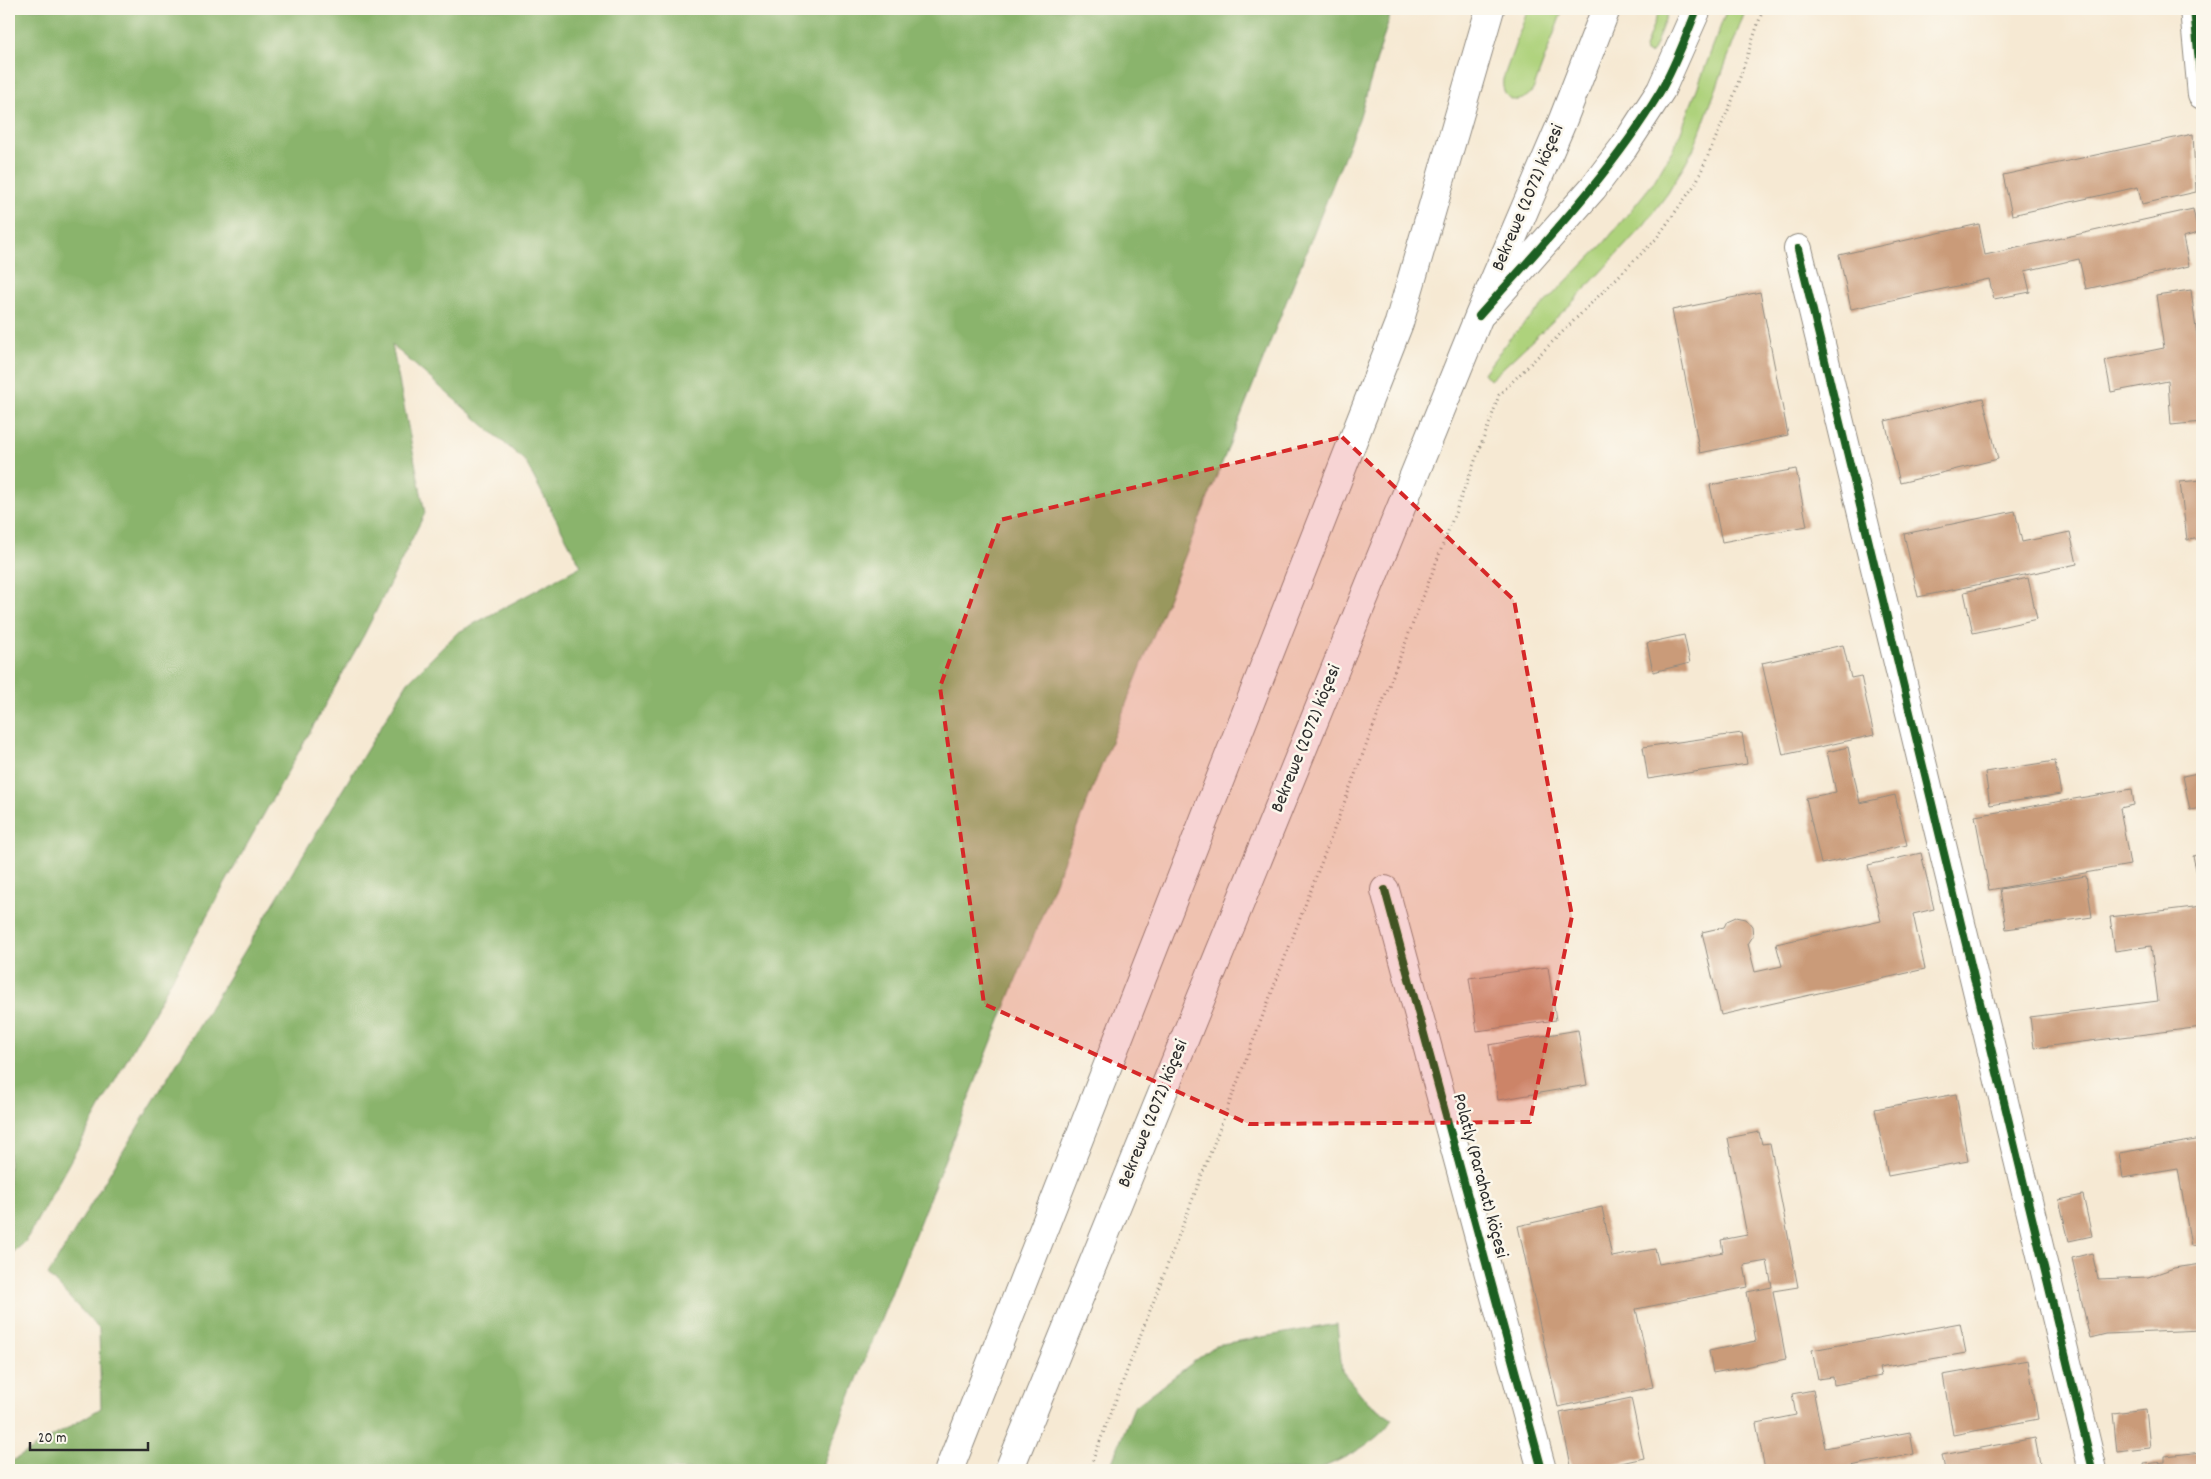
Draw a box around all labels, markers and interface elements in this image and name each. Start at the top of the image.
street label: Bekrewe (2072) köçesi [1486,120,1572,276]
street label: Bekrewe (2072) köçesi [1265,661,1349,817]
street label: Bekrewe (2072) köçesi [1112,1036,1196,1192]
street label: Polatly (Parahat) köçesi [1444,1091,1514,1262]
scale bar [30,1419,148,1451]
text: 20 m [38,1428,66,1450]

